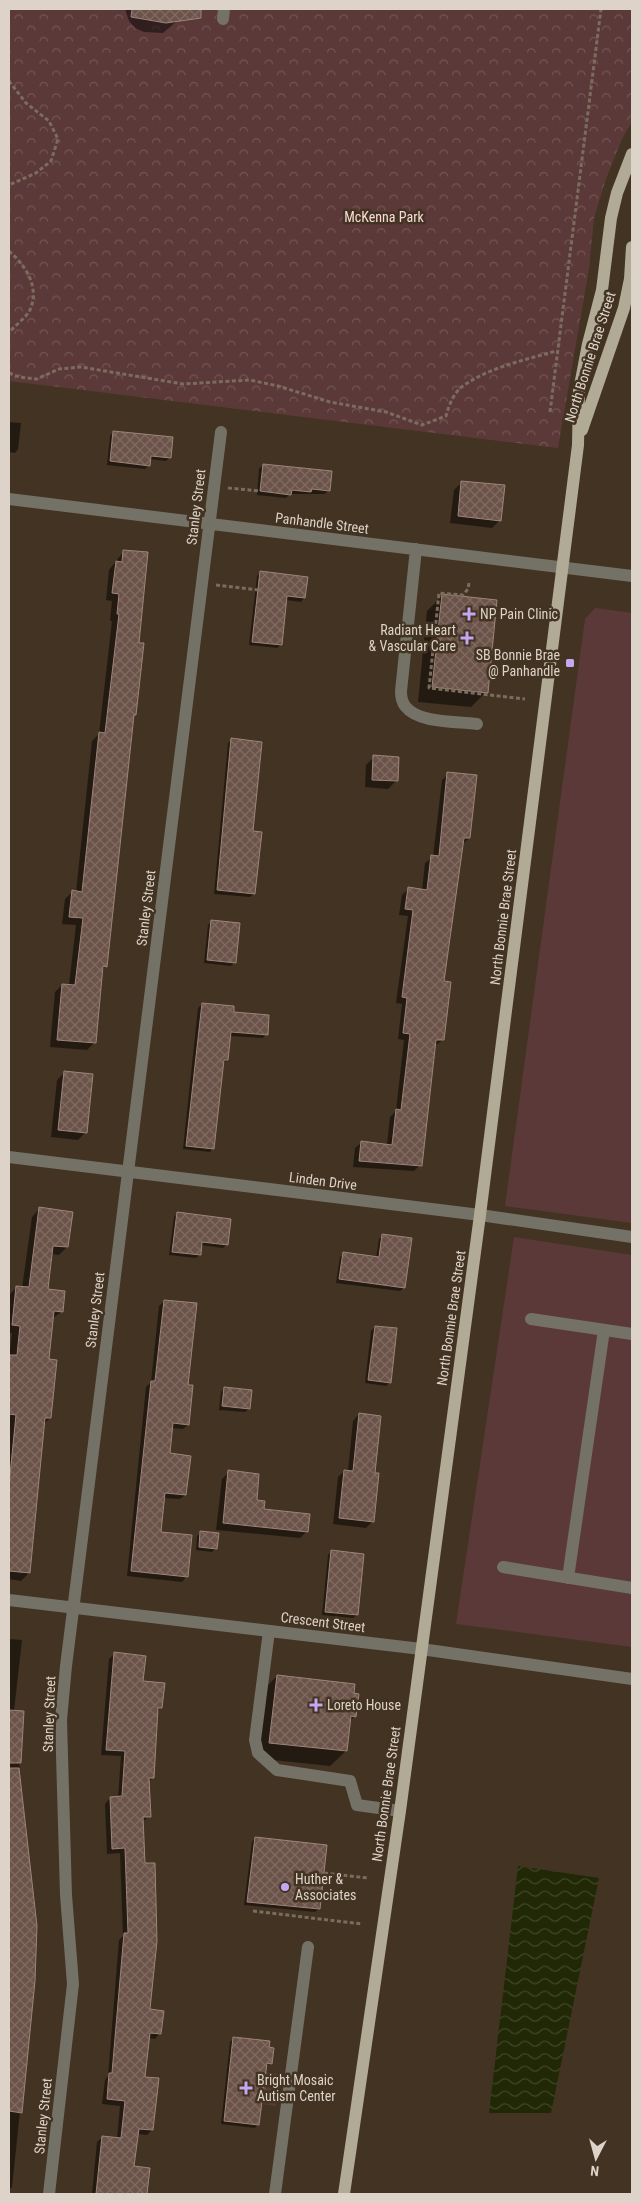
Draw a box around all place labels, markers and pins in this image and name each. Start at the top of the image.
place label: NP Pain Clinic [480,606,558,622]
marker: NP Pain Clinic [462,607,476,621]
place label: Radiant Heart & Vascular Care [369,622,456,654]
marker: Radiant Heart & Vascular Care [460,631,474,645]
place label: SB Bonnie Brae @ Panhandle [476,647,560,679]
marker: SB Bonnie Brae @ Panhandle [564,657,576,669]
place label: Loreto House [327,1697,401,1713]
marker: Loreto House [309,1698,323,1712]
place label: Huther & Associates [295,1871,356,1903]
marker: Huther & Associates [279,1881,291,1893]
place label: Bright Mosaic Autism Center [257,2072,336,2104]
marker: Bright Mosaic Autism Center [239,2081,253,2095]

